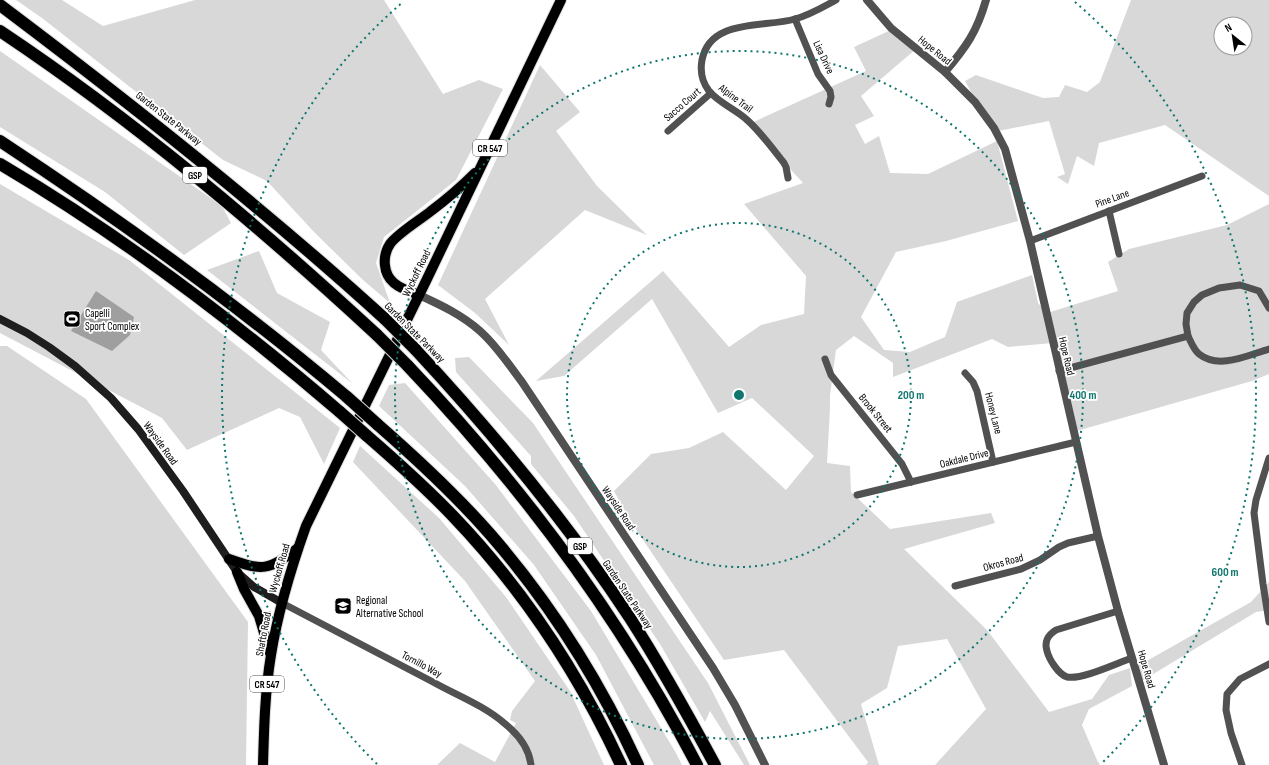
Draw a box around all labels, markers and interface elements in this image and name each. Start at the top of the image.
north arrow [1213,16,1253,56]
text: N [1222,21,1234,35]
street label: Hope Road [915,33,954,68]
street label: Lisa Drive [810,39,837,76]
street label: Alpine Trail [715,81,755,115]
street label: Sacco Court [661,84,704,124]
street label: Garden State Parkway [133,89,205,149]
road number: CR 547 [473,140,507,156]
road number: GSP [183,167,207,183]
street label: Pine Lane [1093,186,1131,211]
street label: Wyckoff Road [400,247,434,299]
street label: Garden State Parkway [382,299,448,366]
place label: Capelli Sport Complex [85,307,139,333]
sports icon: Capelli Sport Complex [62,309,82,329]
street label: Hope Road [1056,336,1077,377]
centre of rings [732,388,746,402]
text: 200 m [898,388,924,403]
text: 400 m [1070,388,1096,403]
street label: Brook Street [856,391,896,436]
street label: Honey Lane [982,391,1005,435]
street label: Wayside Road [141,419,181,468]
street label: Oakdale Drive [938,446,990,471]
street label: Wayside Road [599,484,638,533]
road number: GSP [568,538,592,554]
street label: Wyckoff Road [266,542,293,594]
street label: Okros Road [982,551,1025,574]
street label: Garden State Parkway [600,557,656,632]
text: 600 m [1212,565,1238,580]
place label: Regional Alternative School [355,594,423,620]
school or university icon: Regional Alternative School [333,596,353,616]
street label: Shafto Road [253,611,274,657]
street label: Tornillo Way [399,648,445,681]
street label: Hope Road [1135,648,1158,690]
road number: CR 547 [250,676,284,692]

